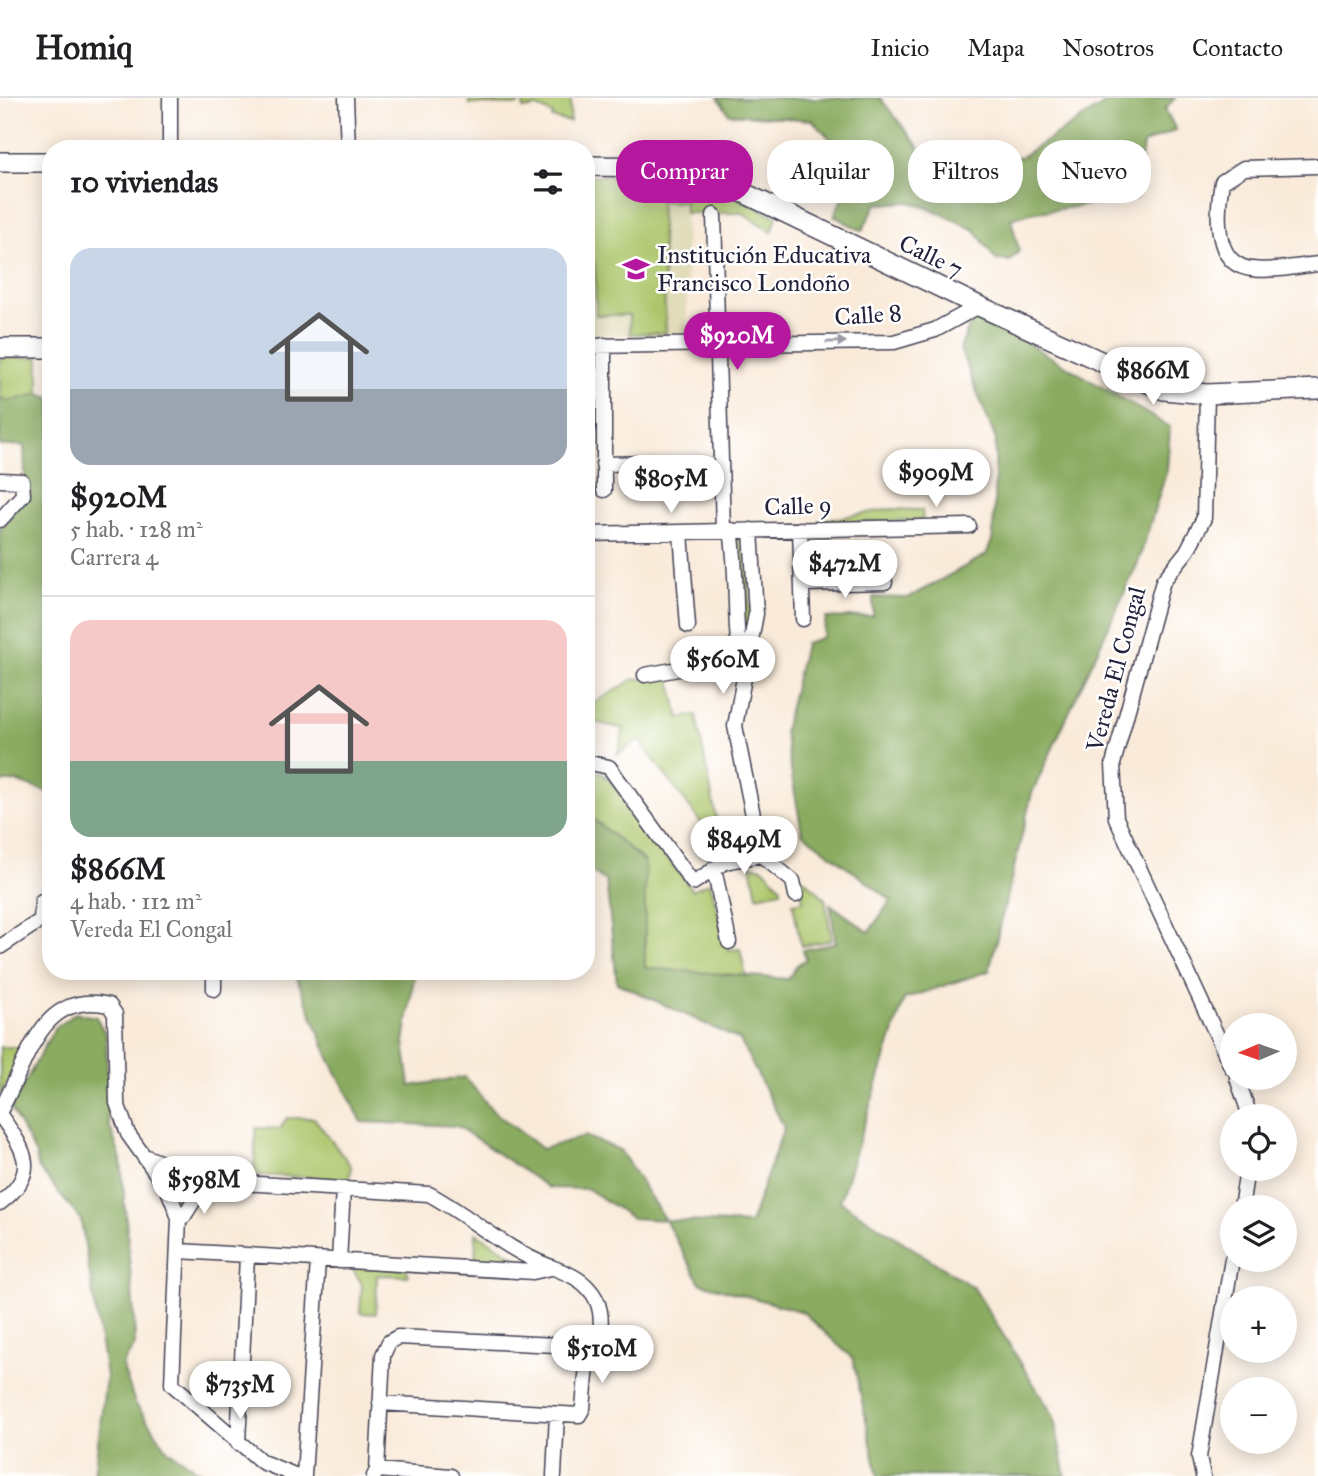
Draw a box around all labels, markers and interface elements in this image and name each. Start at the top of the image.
text: Homiq [35,28,132,68]
text: Inicio [871,33,929,63]
text: Mapa [967,33,1024,63]
text: Nosotros [1062,33,1154,63]
text: Contacto [1192,33,1283,63]
chip: Comprar [616,140,753,203]
chip: Alquilar [767,140,894,203]
chip: Filtros [908,140,1023,203]
chip: Nuevo [1037,140,1151,203]
icon: filters [529,163,567,201]
text: 10 viviendas [70,164,218,200]
street label: Calle 7 [894,228,968,284]
place label: Institución Educativa Francisco Londoño [657,240,872,298]
school or university icon: Institución Educativa Francisco Londoño [621,254,651,284]
icon: home [256,294,382,420]
street label: Calle 8 [833,298,903,332]
pin: $920M [688,313,786,372]
text: $920M [700,321,774,349]
one-way arrow [826,337,848,348]
pin: $866M [1104,348,1202,407]
text: $866M [1116,356,1190,384]
pin: $909M [887,450,985,509]
pin: $805M [622,456,720,515]
text: $909M [898,458,974,486]
text: $805M [634,464,708,492]
text: $920M [70,479,167,515]
street label: Calle 9 [764,490,832,522]
text: 5 hab. · 128 m² [70,515,203,543]
pin: $472M [796,540,894,600]
text: Carrera 4 [70,543,158,571]
text: $472M [809,549,881,577]
street label: Vereda El Congal [1079,583,1153,756]
pin: $560M [674,636,772,696]
text: $560M [686,645,760,673]
icon: home [256,666,382,792]
pin: $849M [695,816,793,876]
text: $849M [707,825,781,853]
text: $866M [70,851,166,887]
text: 4 hab. · 112 m² [70,887,202,915]
text: Vereda El Congal [70,915,232,943]
north arrow [1220,1013,1297,1090]
map controls [1220,1013,1297,1454]
button: locate [1220,1104,1297,1181]
pin: $598M [155,1156,253,1216]
text: $598M [168,1165,240,1193]
button: layers [1220,1195,1297,1272]
button: + [1220,1286,1297,1363]
pin: $510M [553,1326,651,1385]
text: $510M [567,1334,637,1362]
pin: $735M [191,1362,289,1421]
text: $735M [205,1370,275,1398]
button: − [1220,1377,1297,1454]

